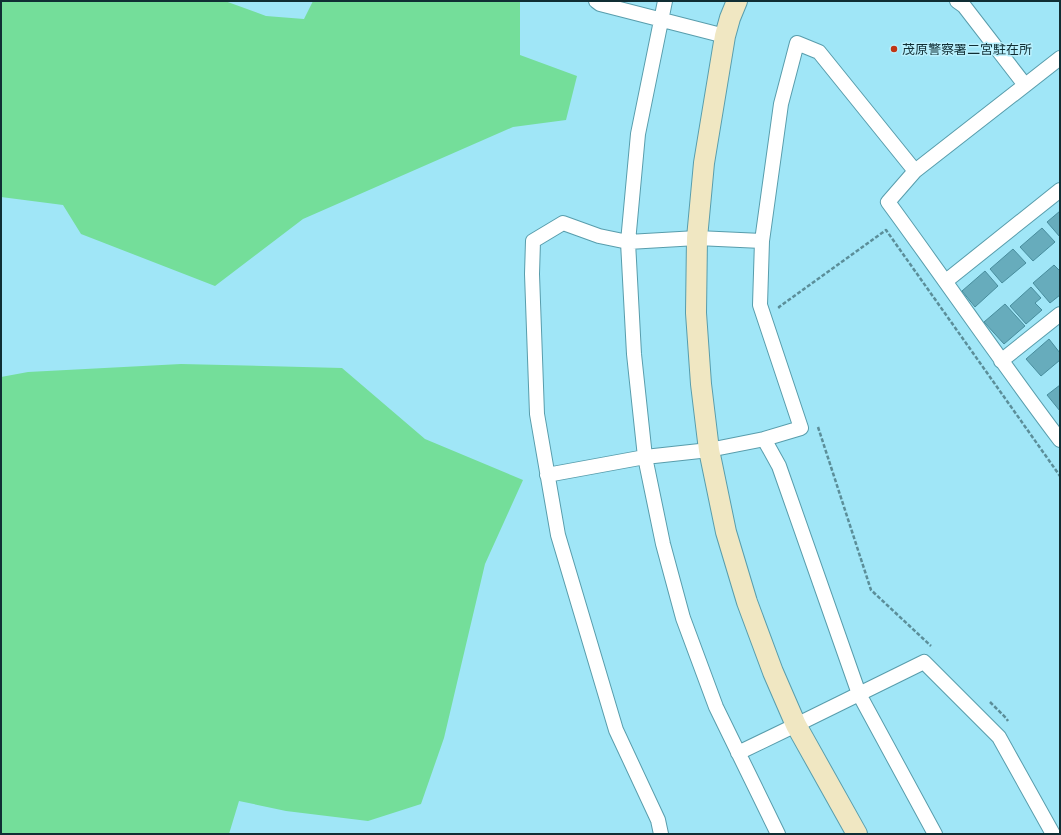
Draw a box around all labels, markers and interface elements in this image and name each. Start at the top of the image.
place label: 茂原警察署二宮駐在所 [902,41,1032,57]
marker: 茂原警察署二宮駐在所 [889,44,899,54]

